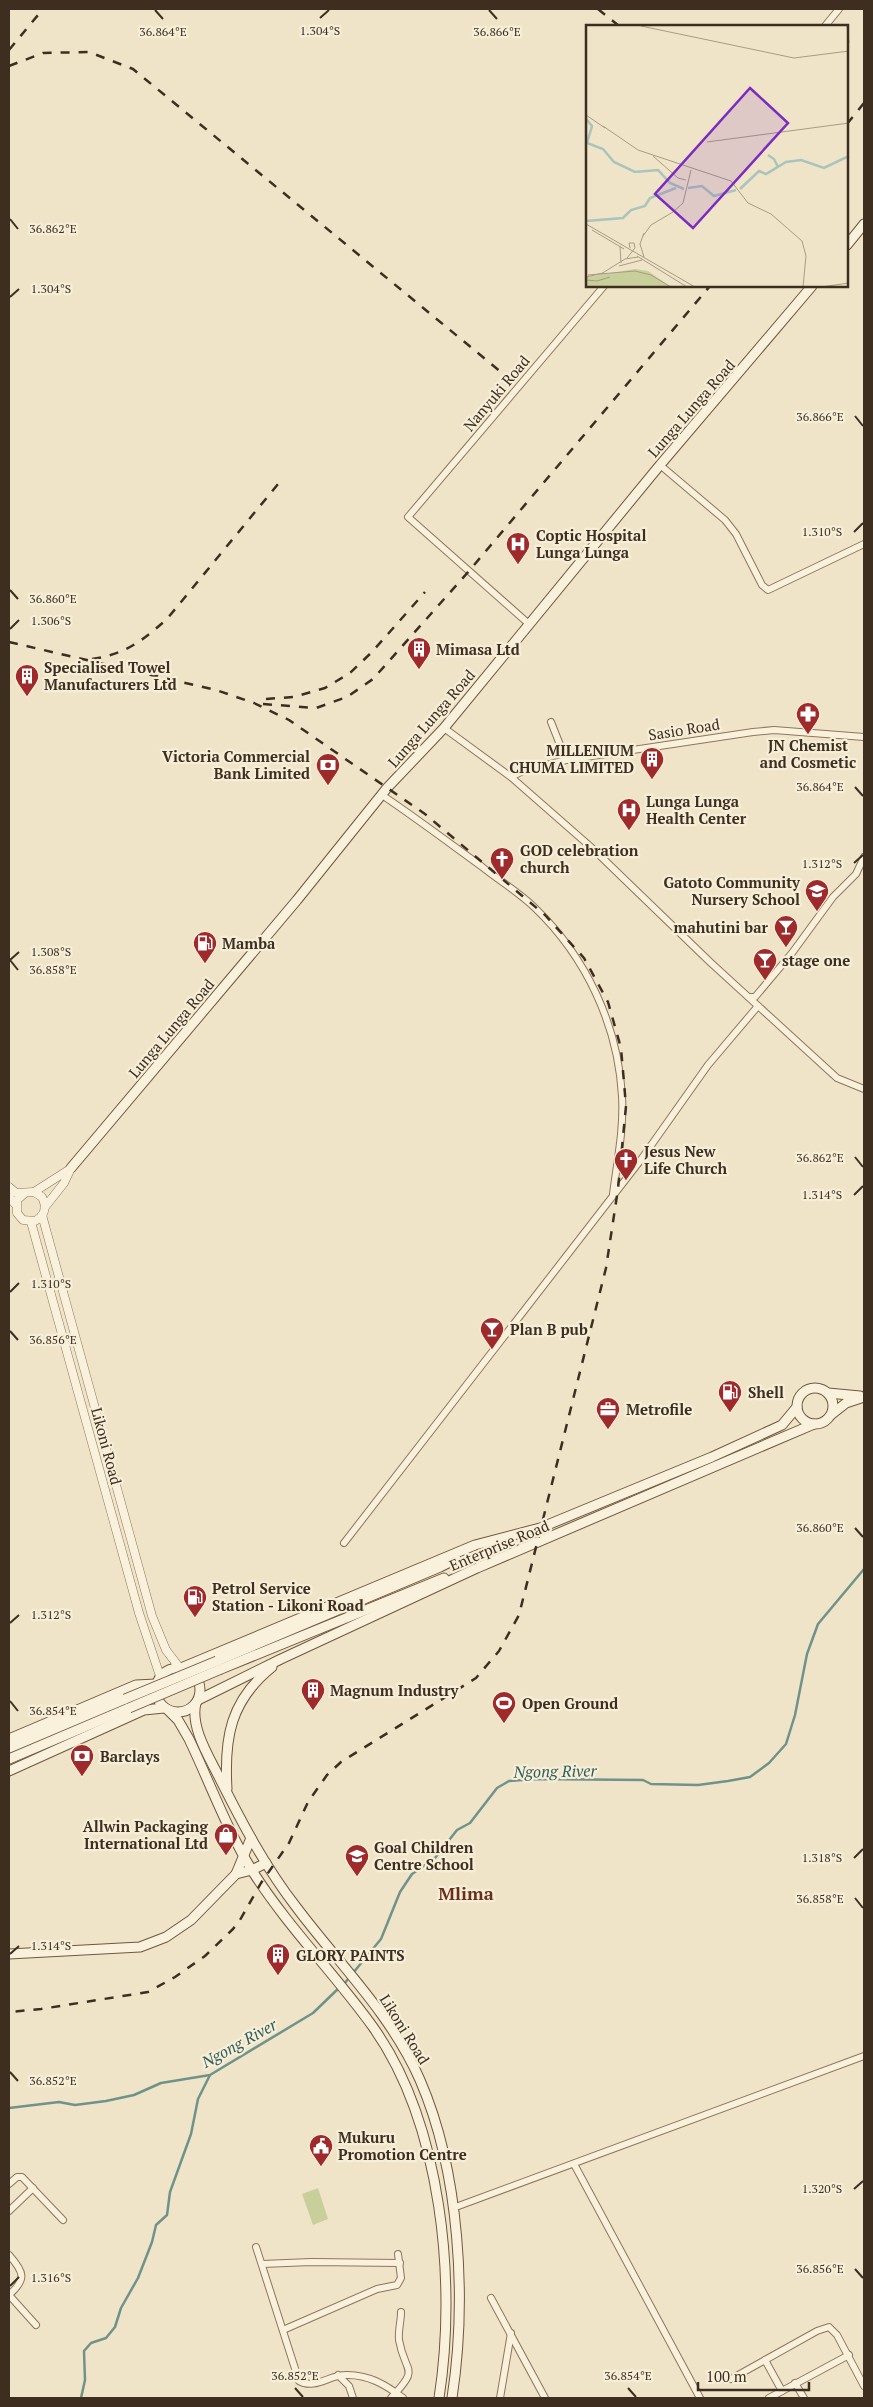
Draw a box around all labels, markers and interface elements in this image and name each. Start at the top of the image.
text: 1.304°S [300,23,340,38]
text: 36.864°E [139,24,187,39]
text: 36.866°E [473,24,521,39]
inset map [586,25,848,288]
text: 36.862°E [29,221,77,236]
text: 1.304°S [31,281,71,296]
street label: Nanyuki Road [458,351,534,435]
street label: Lunga Lunga Road [643,355,739,461]
text: 36.866°E [796,409,844,424]
text: 1.310°S [802,524,842,539]
place label: Coptic Hospital Lunga Lunga [536,525,646,562]
hospital icon: Coptic Hospital Lunga Lunga [505,531,531,565]
text: 36.860°E [29,591,77,606]
text: 1.306°S [31,613,71,628]
building icon: Mimasa Ltd [406,636,432,670]
place label: Mimasa Ltd [436,639,520,659]
place label: Specialised Towel Manufacturers Ltd [44,657,177,694]
building icon: Specialised Towel Manufacturers Ltd [14,663,40,697]
street label: Lunga Lunga Road [383,665,479,771]
pharmacy icon: JN Chemist and Cosmetic [795,701,821,735]
street label: Sasio Road [647,713,721,745]
place label: JN Chemist and Cosmetic [760,735,856,772]
place label: MILLENIUM CHUMA LIMITED [509,740,634,777]
place label: Victoria Commercial Bank Limited [162,746,310,783]
building icon: MILLENIUM CHUMA LIMITED [639,746,665,780]
bank icon: Victoria Commercial Bank Limited [315,752,341,786]
text: 36.864°E [796,779,844,794]
place label: Lunga Lunga Health Center [646,791,747,828]
hospital icon: Lunga Lunga Health Center [616,797,642,831]
place label: GOD celebration church [520,840,639,877]
church icon: GOD celebration church [489,846,515,880]
text: 1.312°S [802,856,842,871]
place label: Gatoto Community Nursery School [663,872,801,909]
school or university icon: Gatoto Community Nursery School [804,878,830,912]
bar icon: mahutini bar [773,914,799,948]
place label: mahutini bar [674,917,769,937]
fuel station icon: Mamba [192,930,218,964]
place label: Mamba [222,933,276,953]
text: 1.308°S [31,944,71,959]
bar icon: stage one [752,947,778,981]
place label: stage one [782,950,850,970]
text: 36.858°E [29,962,77,977]
street label: Lunga Lunga Road [124,974,218,1082]
place label: Jesus New Life Church [644,1141,728,1178]
church icon: Jesus New Life Church [613,1147,639,1181]
text: 36.862°E [796,1150,844,1165]
text: 1.314°S [802,1187,842,1202]
text: 1.310°S [31,1276,71,1291]
bar icon: Plan B pub [479,1316,505,1350]
place label: Plan B pub [510,1319,588,1339]
text: 36.856°E [29,1332,77,1347]
fuel station icon: Shell [717,1379,743,1413]
place label: Shell [748,1382,784,1402]
office icon: Metrofile [595,1396,621,1430]
place label: Metrofile [626,1399,692,1419]
street label: Likoni Road [87,1405,127,1487]
street label: Enterprise Road [446,1515,552,1575]
text: 36.860°E [796,1520,844,1535]
place label: Petrol Service Station - Likoni Road [212,1578,364,1615]
fuel station icon: Petrol Service Station - Likoni Road [182,1584,208,1618]
text: 1.312°S [31,1607,71,1622]
building icon: Magnum Industry [300,1677,326,1711]
place label: Magnum Industry [330,1680,460,1700]
sports icon: Open Ground [491,1690,517,1724]
place label: Open Ground [522,1693,618,1713]
text: 36.854°E [29,1703,77,1718]
bank icon: Barclays [69,1743,95,1777]
place label: Barclays [100,1746,160,1766]
water label: Ngong River [512,1759,597,1783]
place label: Allwin Packaging International Ltd [83,1816,209,1853]
shop icon: Allwin Packaging International Ltd [213,1822,239,1856]
place label: Goal Children Centre School [374,1837,474,1874]
school or university icon: Goal Children Centre School [344,1843,370,1877]
text: 1.318°S [802,1850,842,1865]
district label: Mlima [438,1881,494,1905]
text: 36.858°E [796,1891,844,1906]
text: 1.314°S [31,1938,71,1953]
building icon: GLORY PAINTS [265,1942,291,1976]
place label: GLORY PAINTS [296,1945,405,1965]
street label: Likoni Road [376,1990,434,2068]
water label: Ngong River [197,2013,281,2073]
text: 36.852°E [29,2073,77,2088]
place label: Mukuru Promotion Centre [338,2127,467,2164]
public building icon: Mukuru Promotion Centre [308,2133,334,2167]
text: 1.320°S [802,2181,842,2196]
text: 36.856°E [796,2261,844,2276]
text: 1.316°S [31,2270,71,2285]
scale bar [698,2360,809,2392]
text: 100 m [706,2366,747,2386]
text: 36.852°E [271,2368,319,2383]
text: 36.854°E [604,2368,652,2383]

